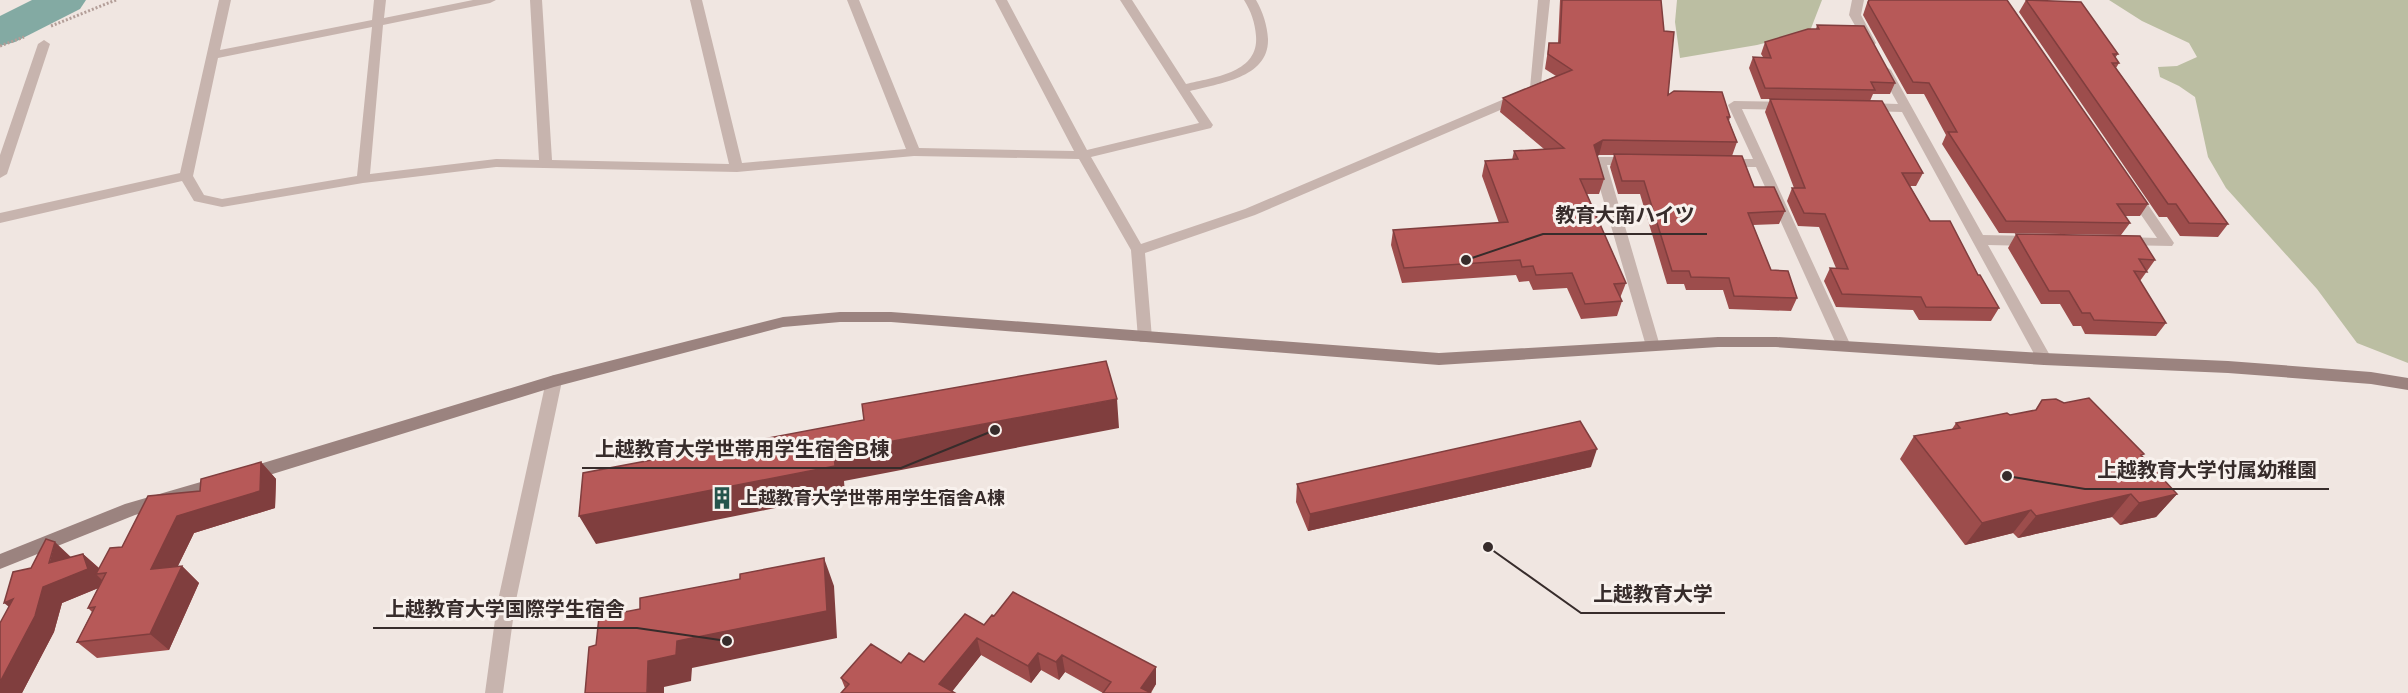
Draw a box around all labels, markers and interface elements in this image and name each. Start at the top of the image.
callout: 教育大南ハイツ [1543,196,1707,234]
text: 教育大南ハイツ [1555,204,1695,226]
callout: 上越教育大学世帯用学生宿舎B棟 [582,430,901,468]
text: 上越教育大学世帯用学生宿舎B棟 [595,438,889,460]
callout: 上越教育大学付属幼稚園 [2085,451,2329,489]
text: 上越教育大学付属幼稚園 [2097,459,2317,481]
building icon: 上越教育大学世帯用学生宿舎A棟 [709,485,735,511]
place label: 上越教育大学世帯用学生宿舎A棟 [740,488,1005,508]
callout: 上越教育大学 [1581,575,1725,613]
text: 上越教育大学 [1593,583,1713,605]
callout: 上越教育大学国際学生宿舎 [373,590,637,628]
text: 上越教育大学国際学生宿舎 [385,598,625,620]

